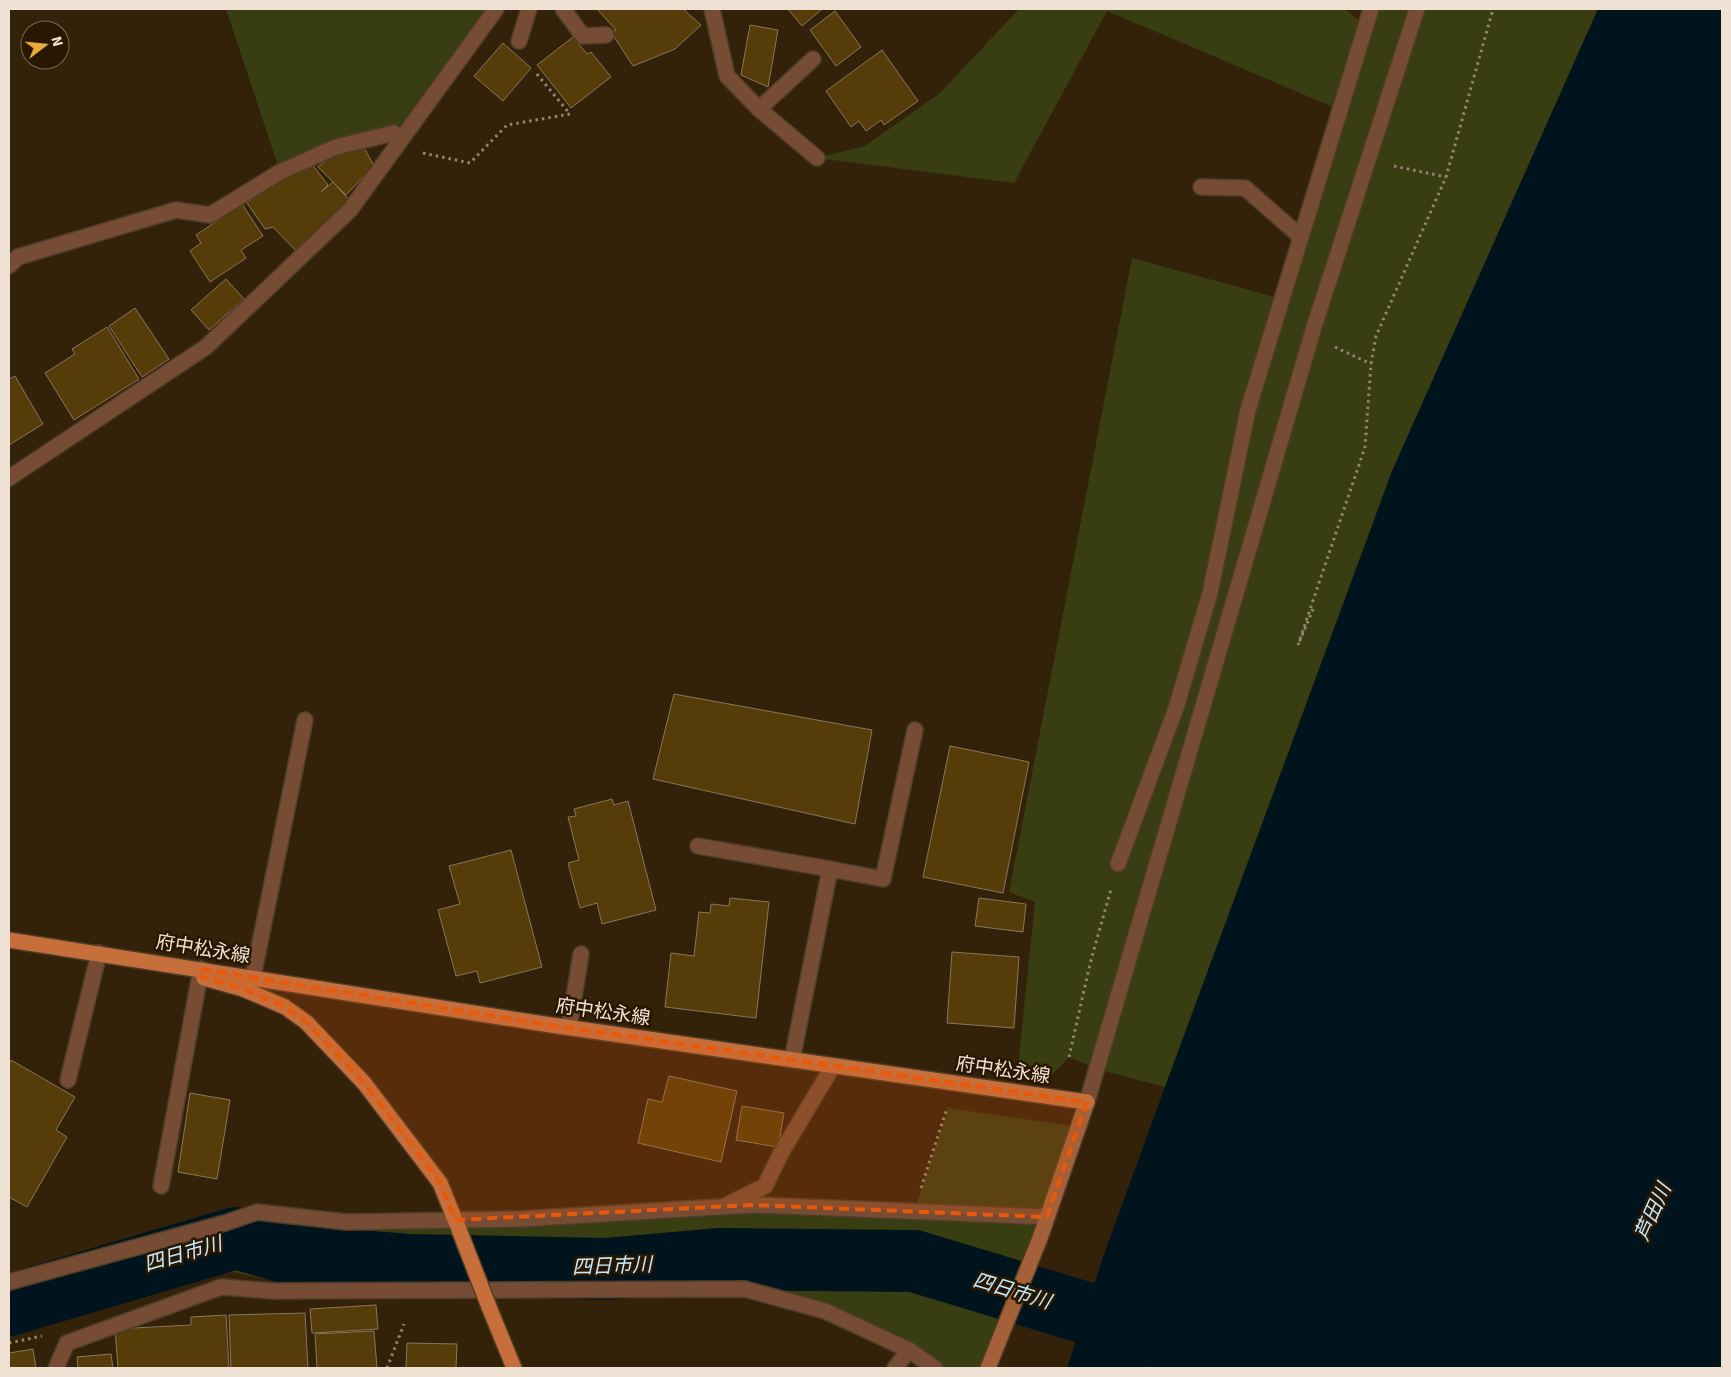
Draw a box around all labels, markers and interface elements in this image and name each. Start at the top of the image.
north arrow [20,20,70,70]
text: N [48,35,67,49]
street label: 府中松永線 [154,930,252,968]
street label: 府中松永線 [554,994,652,1030]
street label: 府中松永線 [954,1052,1052,1088]
water label: 芦田川 [1629,1178,1677,1244]
water label: 四日市川 [141,1230,227,1277]
water label: 四日市川 [572,1252,654,1280]
water label: 四日市川 [970,1267,1056,1315]

